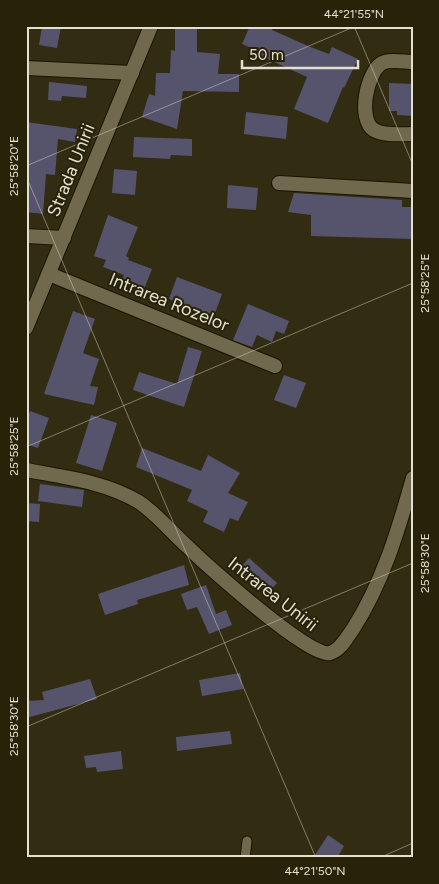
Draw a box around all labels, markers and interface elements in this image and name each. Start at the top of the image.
text: 44°21'55"N [324,7,384,21]
scale bar [242,38,358,70]
text: 50 m [249,46,284,64]
street label: Strada Unirii [42,120,100,220]
text: 25°58'20"E [7,136,21,196]
text: 25°58'25"E [418,253,432,313]
street label: Intrarea Rozelor [106,268,232,336]
text: 25°58'25"E [7,416,21,476]
text: 25°58'30"E [418,533,432,593]
street label: Intrarea Unirii [224,552,322,636]
text: 25°58'30"E [7,696,21,756]
text: 44°21'50"N [284,864,346,878]

